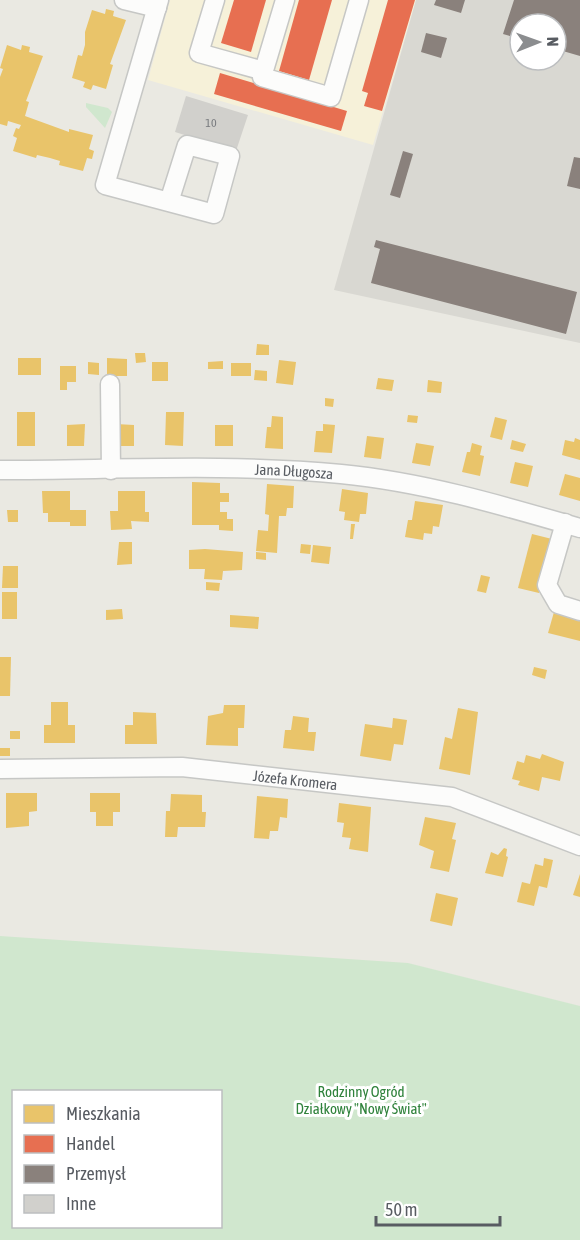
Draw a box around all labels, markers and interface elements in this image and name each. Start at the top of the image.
north arrow [508,12,568,72]
text: N [544,37,562,47]
house number: 10 [205,116,217,130]
street label: Jana Długosza [254,460,334,482]
street label: Józefa Kromera [252,766,338,793]
park label: Rodzinny Ogród Działkowy "Nowy Świat" [295,1083,427,1117]
legend [12,1090,222,1228]
text: Mieszkania [66,1103,141,1124]
text: Handel [66,1133,115,1154]
text: Przemysł [66,1163,126,1184]
scale bar [376,1189,500,1227]
text: Inne [66,1193,96,1214]
text: 50 m [385,1199,417,1220]

